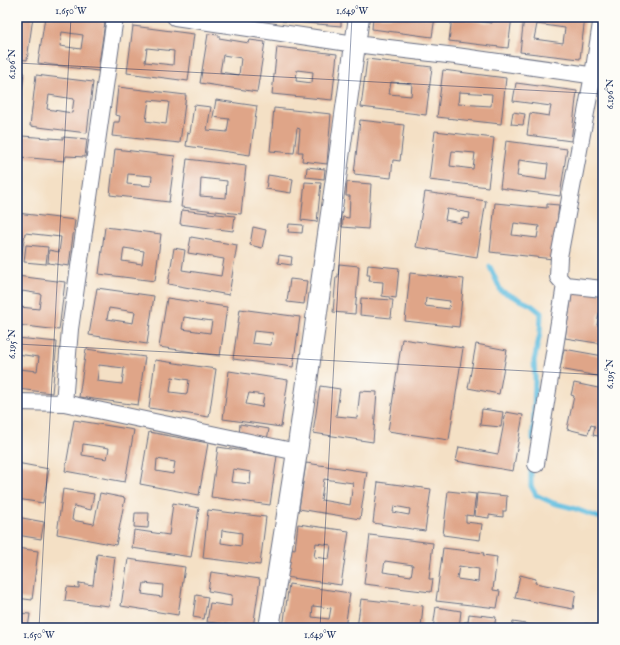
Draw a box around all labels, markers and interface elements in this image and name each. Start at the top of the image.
text: 1.650°W [55,5,87,18]
text: 1.649°W [336,5,368,18]
text: 6.196°N [6,48,19,79]
text: 6.196°N [604,78,617,109]
text: 6.195°N [6,329,19,359]
text: 6.195°N [604,359,617,389]
text: 1.650°W [23,629,55,642]
text: 1.649°W [304,629,336,642]

